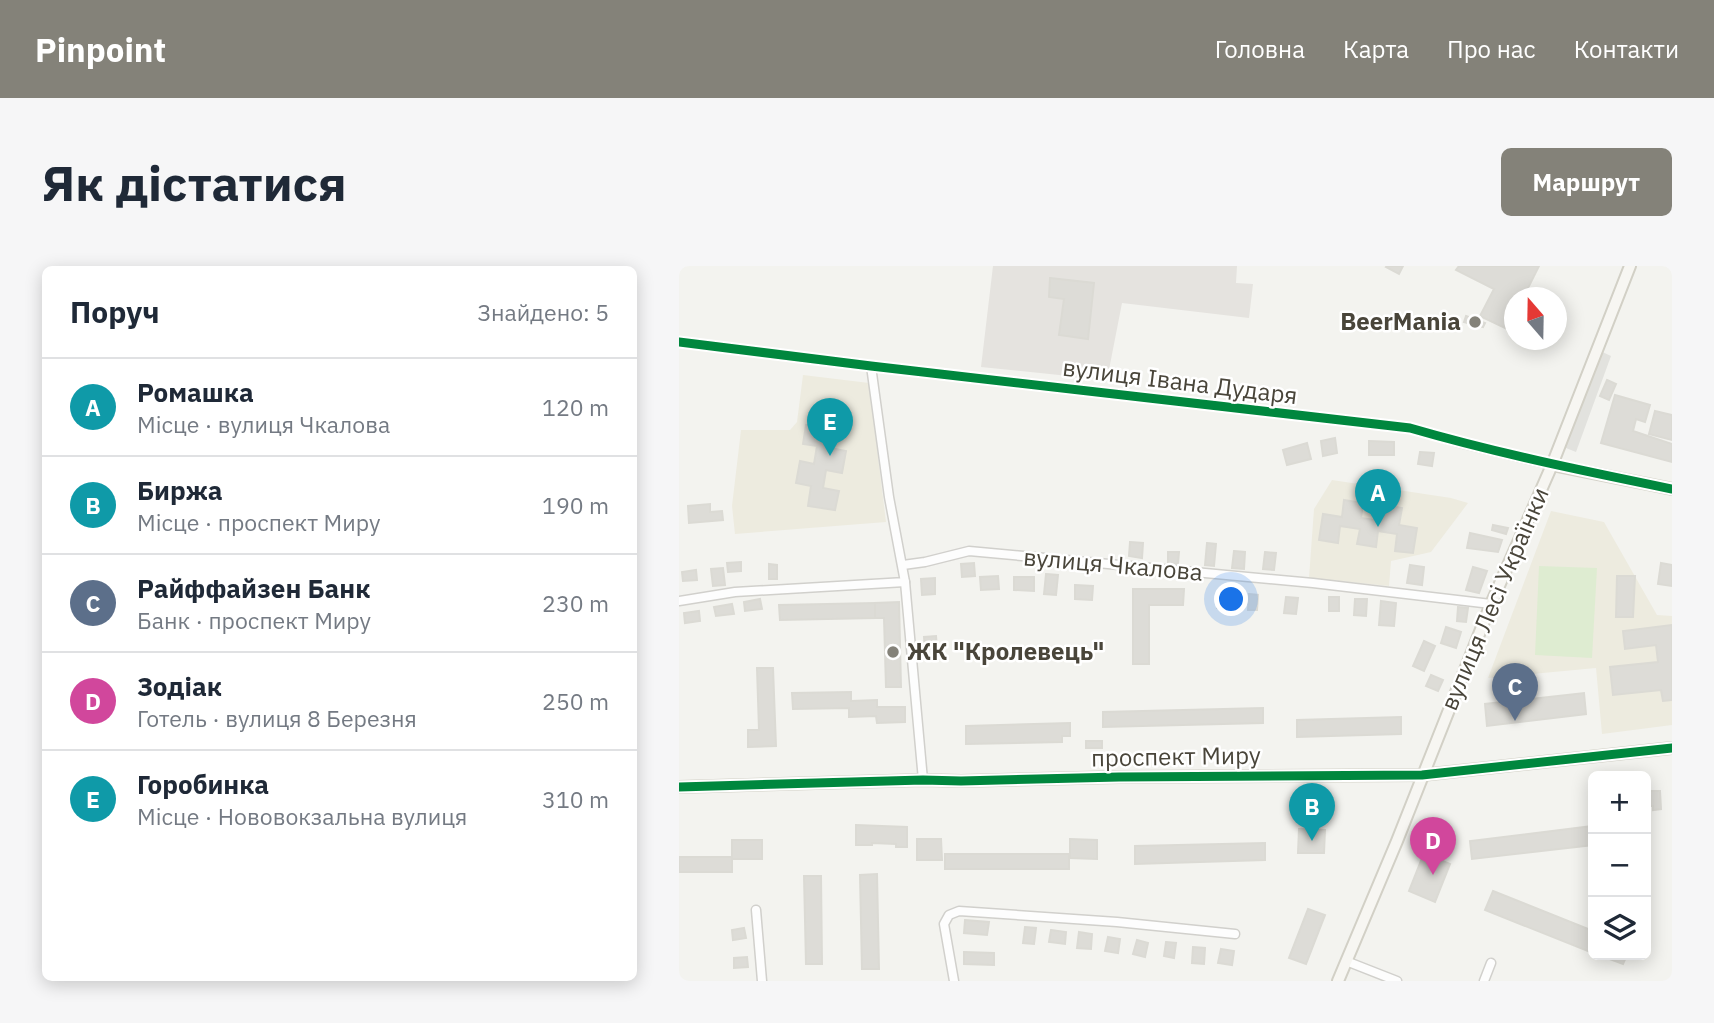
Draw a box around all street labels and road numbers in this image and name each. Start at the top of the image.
street label: вулиця Івана Дударя [1061,351,1299,411]
street label: вулиця Лесі Українки [1433,482,1556,715]
street label: вулиця Чкалова [1022,540,1204,588]
street label: проспект Миру [1091,739,1261,773]

